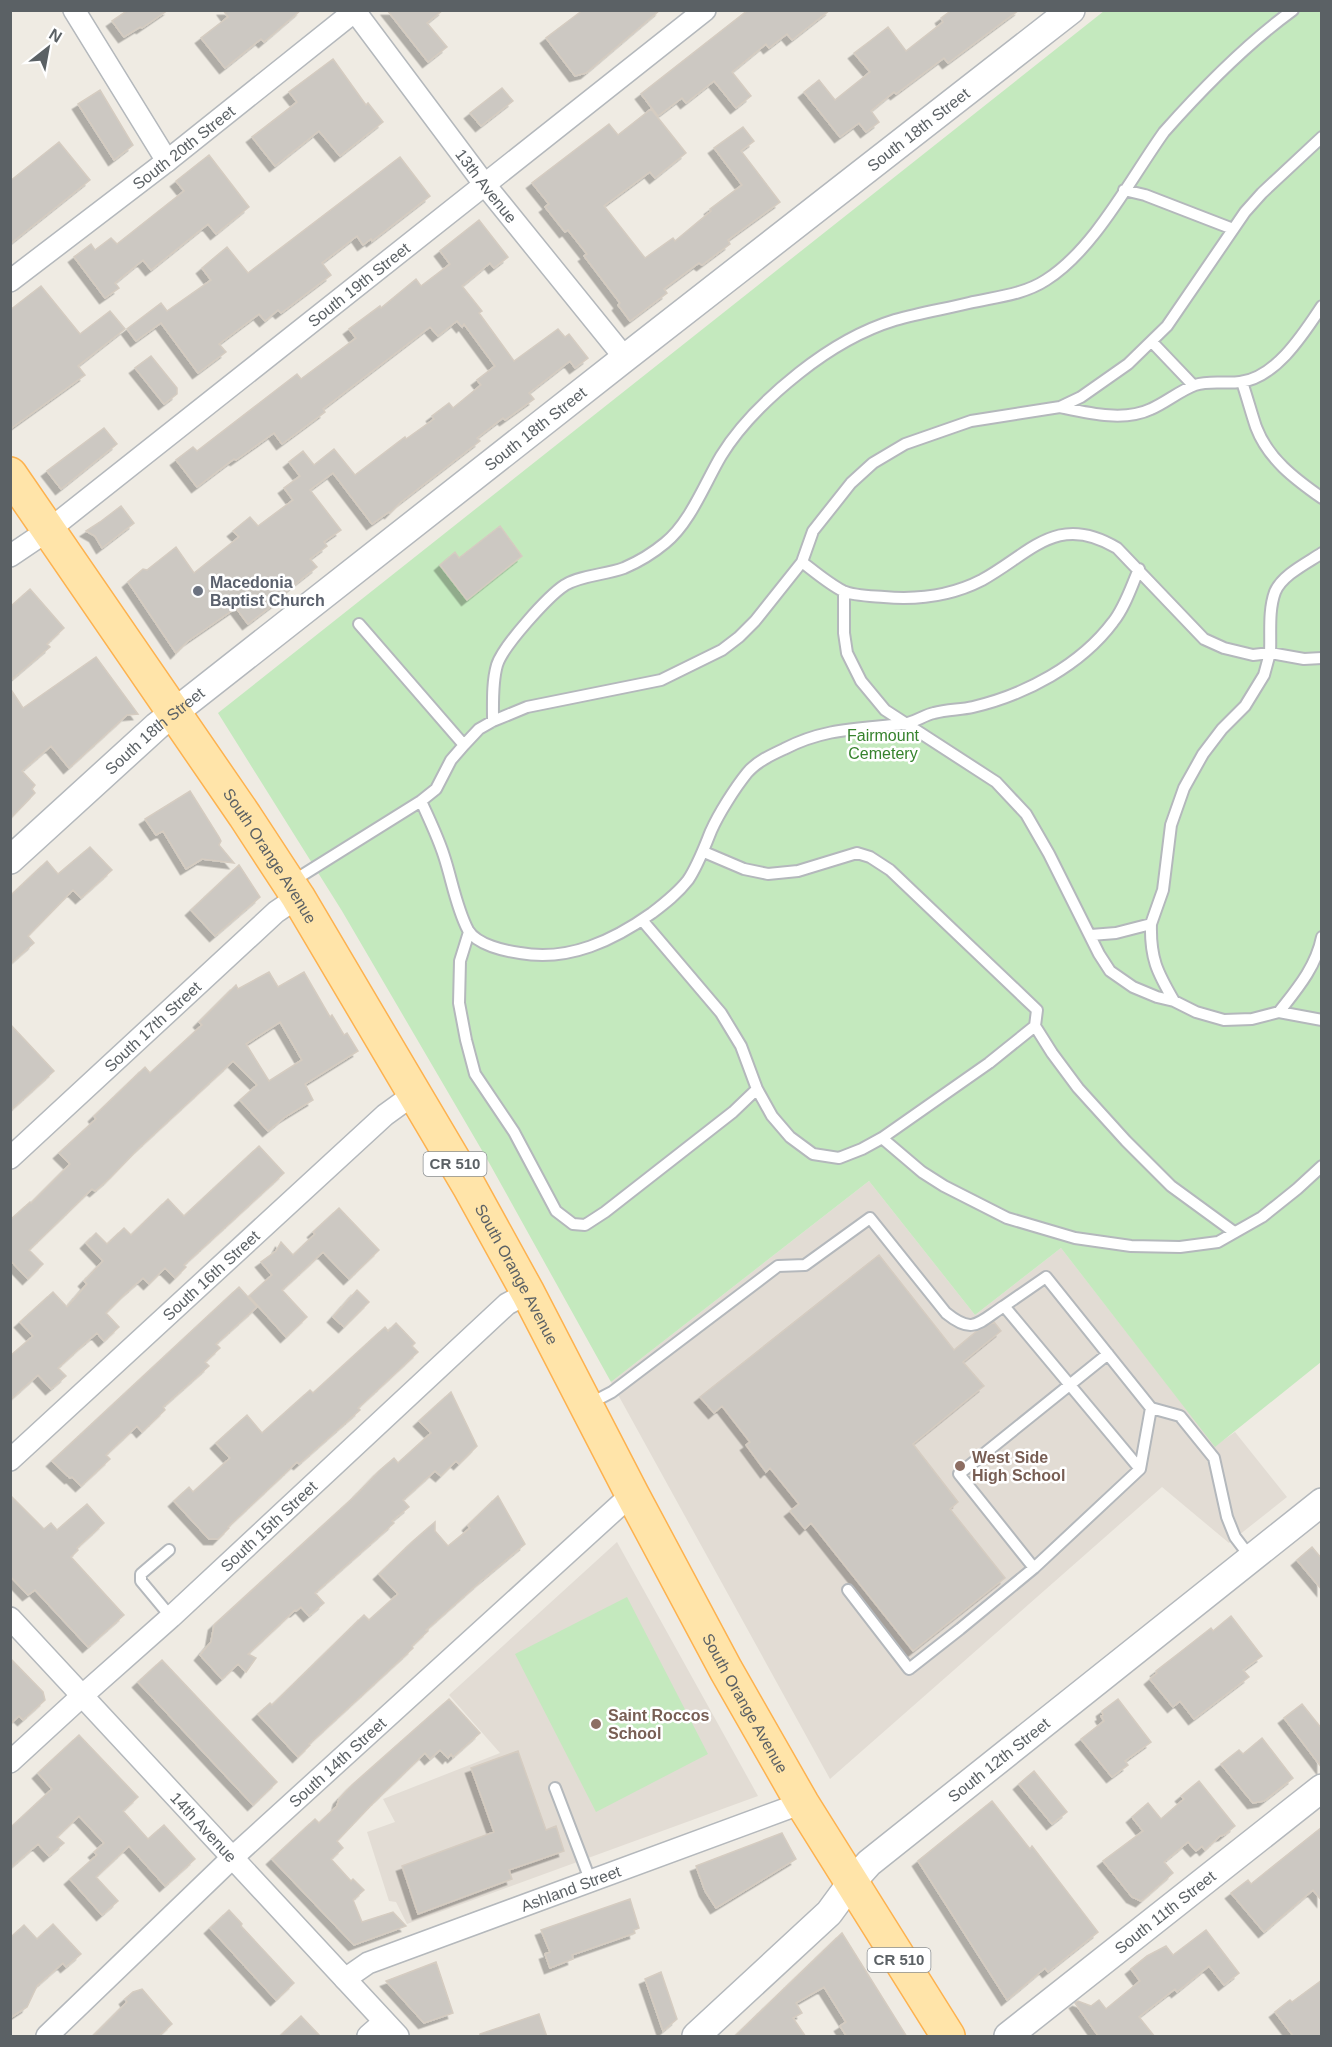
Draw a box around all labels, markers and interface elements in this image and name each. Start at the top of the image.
north arrow [18,18,78,78]
text: N [46,25,65,46]
street label: South 18th Street [864,84,973,175]
street label: South 20th Street [130,102,238,193]
street label: 13th Avenue [452,146,520,226]
street label: South 19th Street [305,239,413,330]
street label: South 18th Street [481,383,590,474]
place label: Macedonia Baptist Church [210,574,325,609]
marker: Macedonia Baptist Church [191,584,205,598]
street label: South 18th Street [102,684,208,778]
park label: Fairmount Cemetery [847,727,920,762]
street label: South Orange Avenue [220,785,320,927]
street label: South 17th Street [101,978,205,1075]
road number: CR 510 [424,1152,486,1176]
street label: South Orange Avenue [472,1201,561,1348]
street label: South 16th Street [160,1227,263,1324]
place label: West Side High School [972,1449,1065,1484]
marker: West Side High School [953,1459,967,1473]
street label: South 15th Street [217,1477,321,1575]
street label: South Orange Avenue [699,1631,791,1776]
place label: Saint Roccos School [608,1707,709,1742]
street label: South 14th Street [286,1714,390,1811]
street label: South 12th Street [945,1714,1053,1806]
marker: Saint Roccos School [589,1717,603,1731]
street label: 14th Avenue [167,1789,240,1866]
street label: Ashland Street [519,1862,624,1915]
street label: South 11th Street [1112,1867,1219,1957]
road number: CR 510 [868,1948,930,1972]

